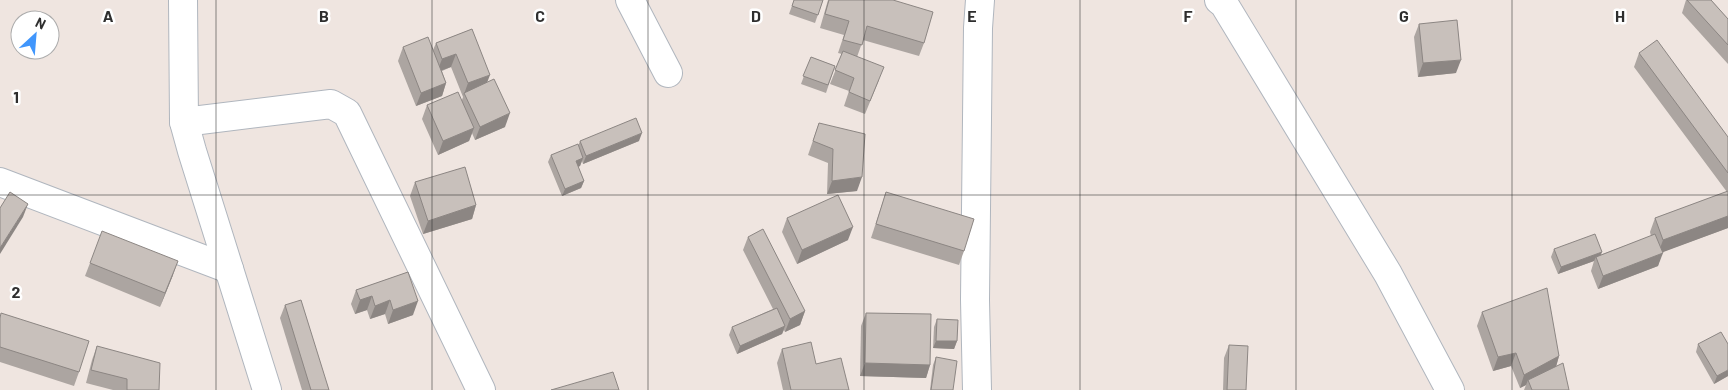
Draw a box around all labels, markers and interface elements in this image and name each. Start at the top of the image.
text: A [103,6,114,25]
text: B [319,6,329,25]
text: C [535,6,545,25]
text: D [751,6,761,25]
text: E [967,6,977,25]
text: F [1184,6,1193,25]
text: G [1399,6,1409,25]
text: H [1615,6,1625,25]
north arrow [10,10,60,60]
text: N [33,13,49,33]
text: 1 [13,87,19,106]
text: 2 [12,282,21,301]

